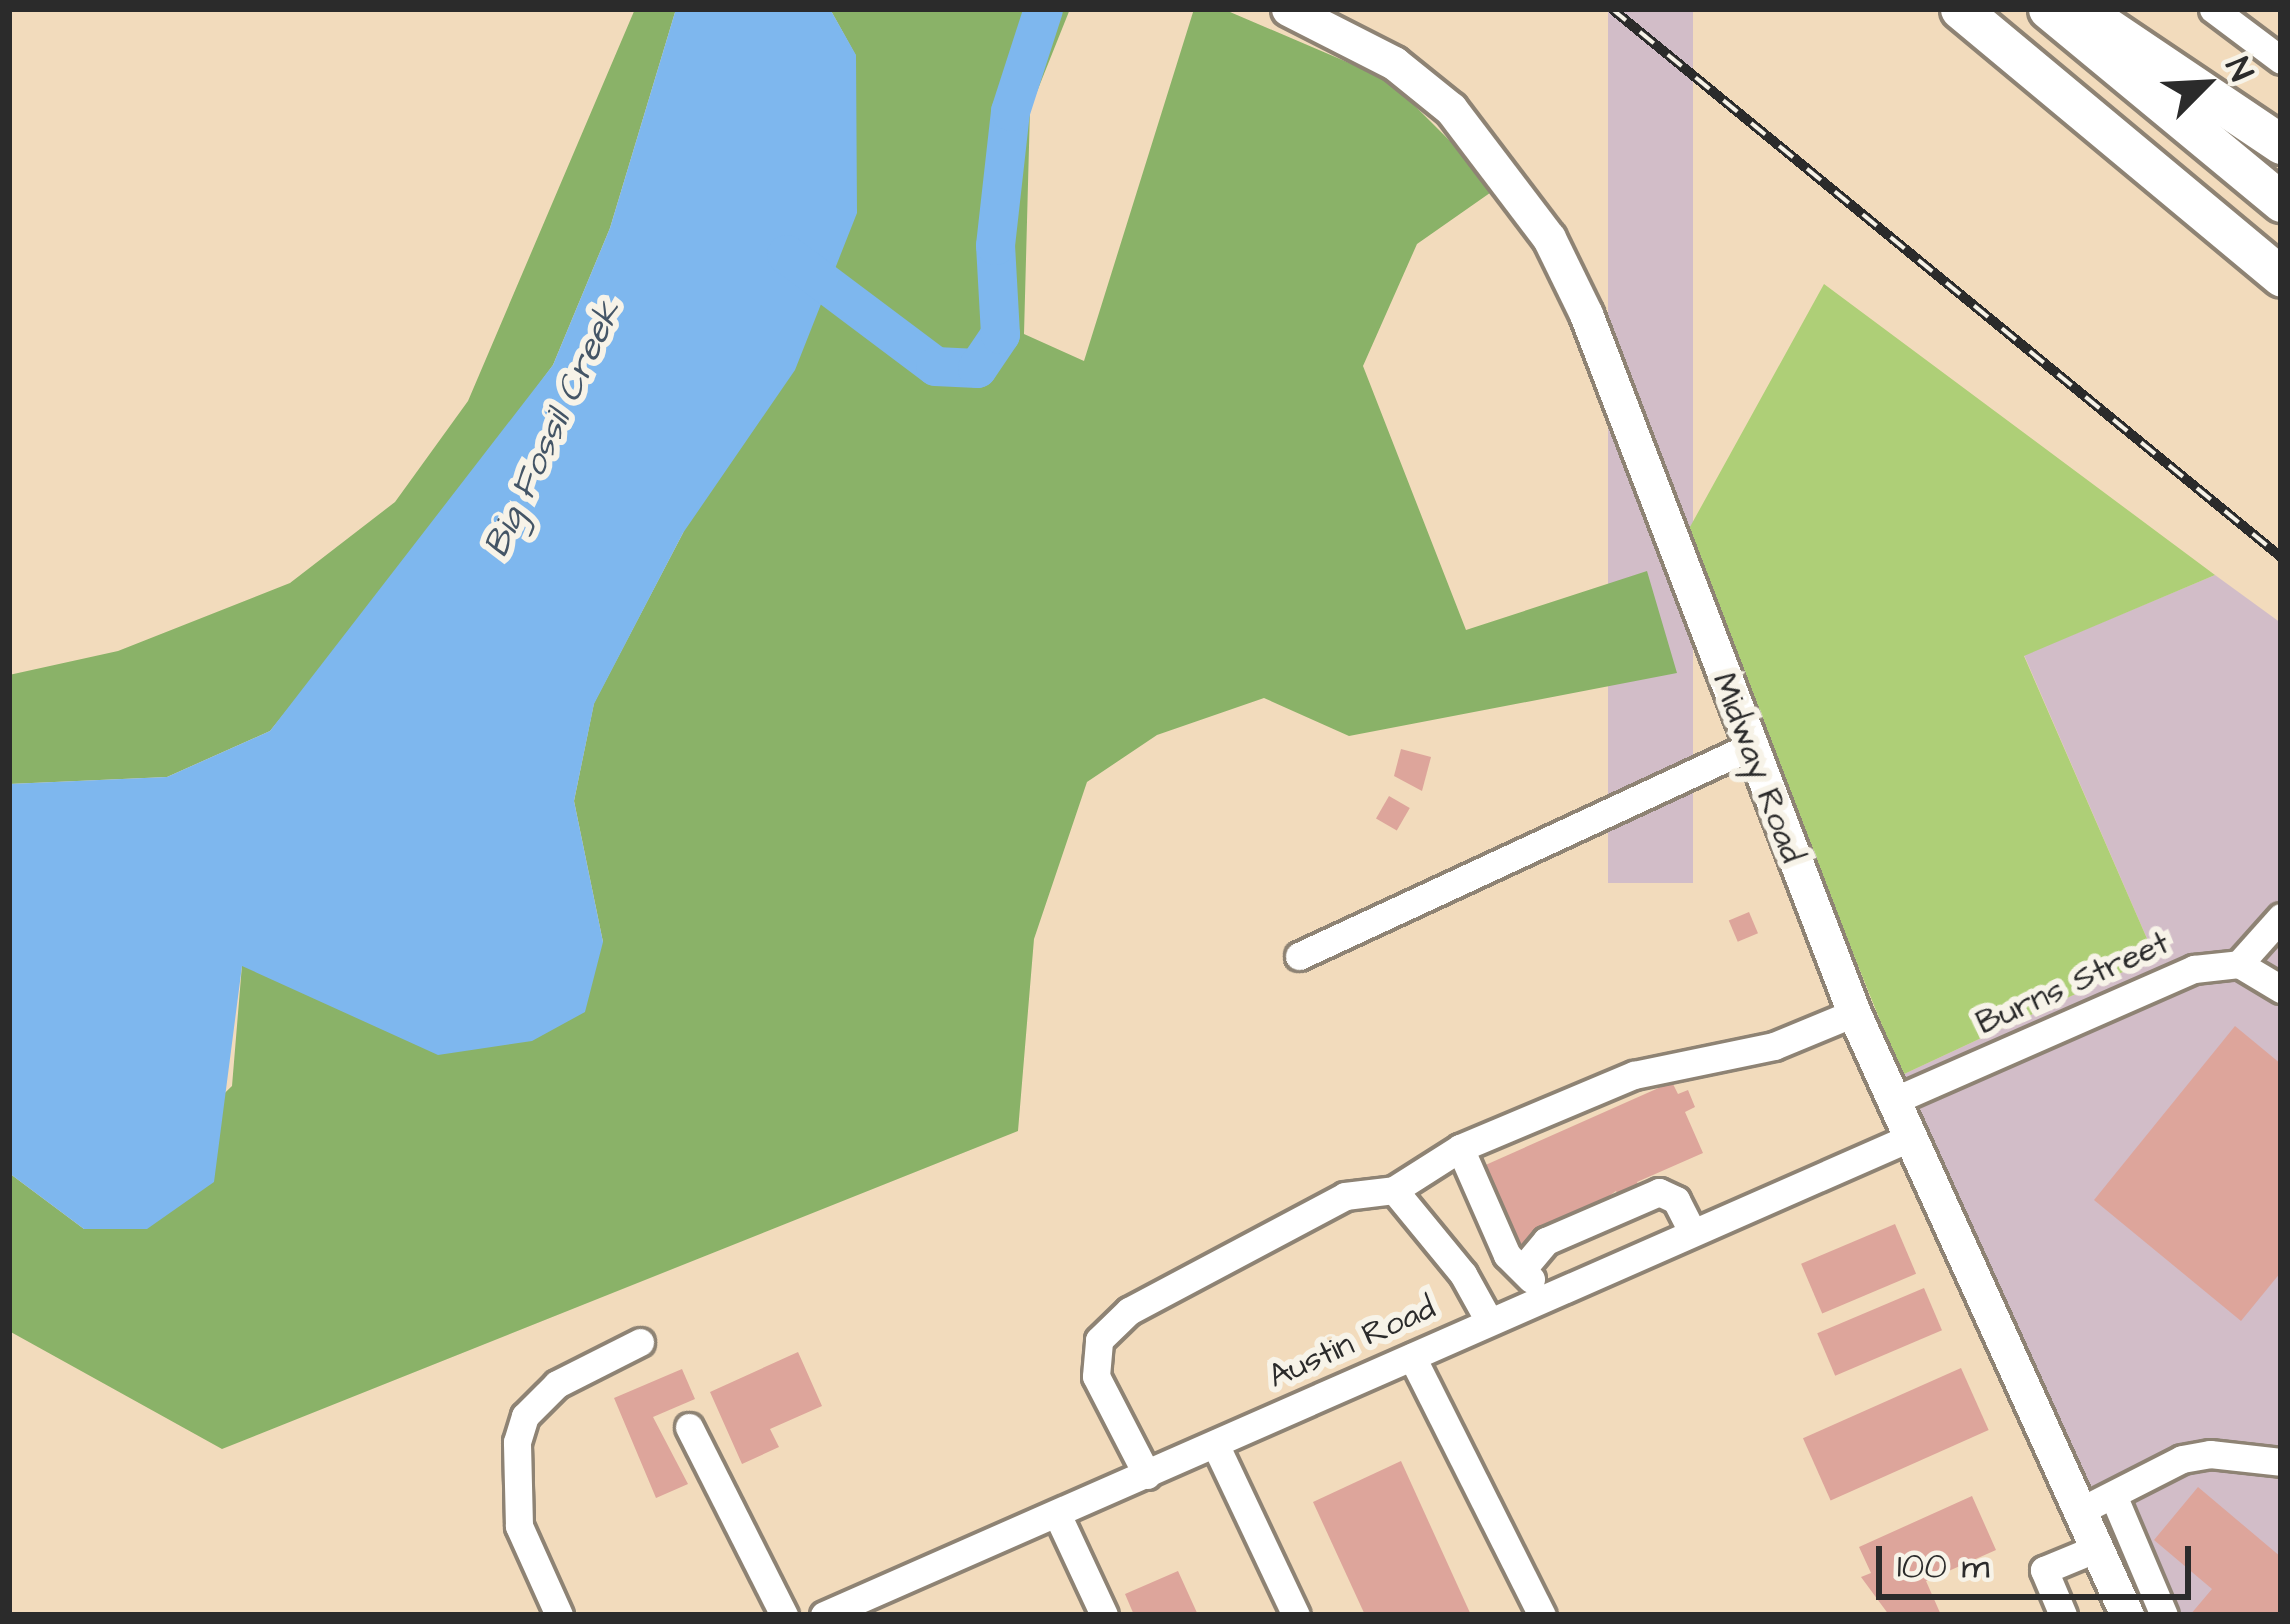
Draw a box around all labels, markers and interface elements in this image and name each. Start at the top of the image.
north arrow [2146,24,2266,144]
text: N [2214,51,2264,88]
water label: Big Fossil Creek [475,294,631,564]
street label: Midway Road [1703,668,1811,868]
street label: Burns Street [1971,924,2175,1044]
street label: Austin Road [1262,1289,1442,1397]
scale bar [1882,1522,2197,1596]
text: 100 m [1897,1541,1989,1592]

